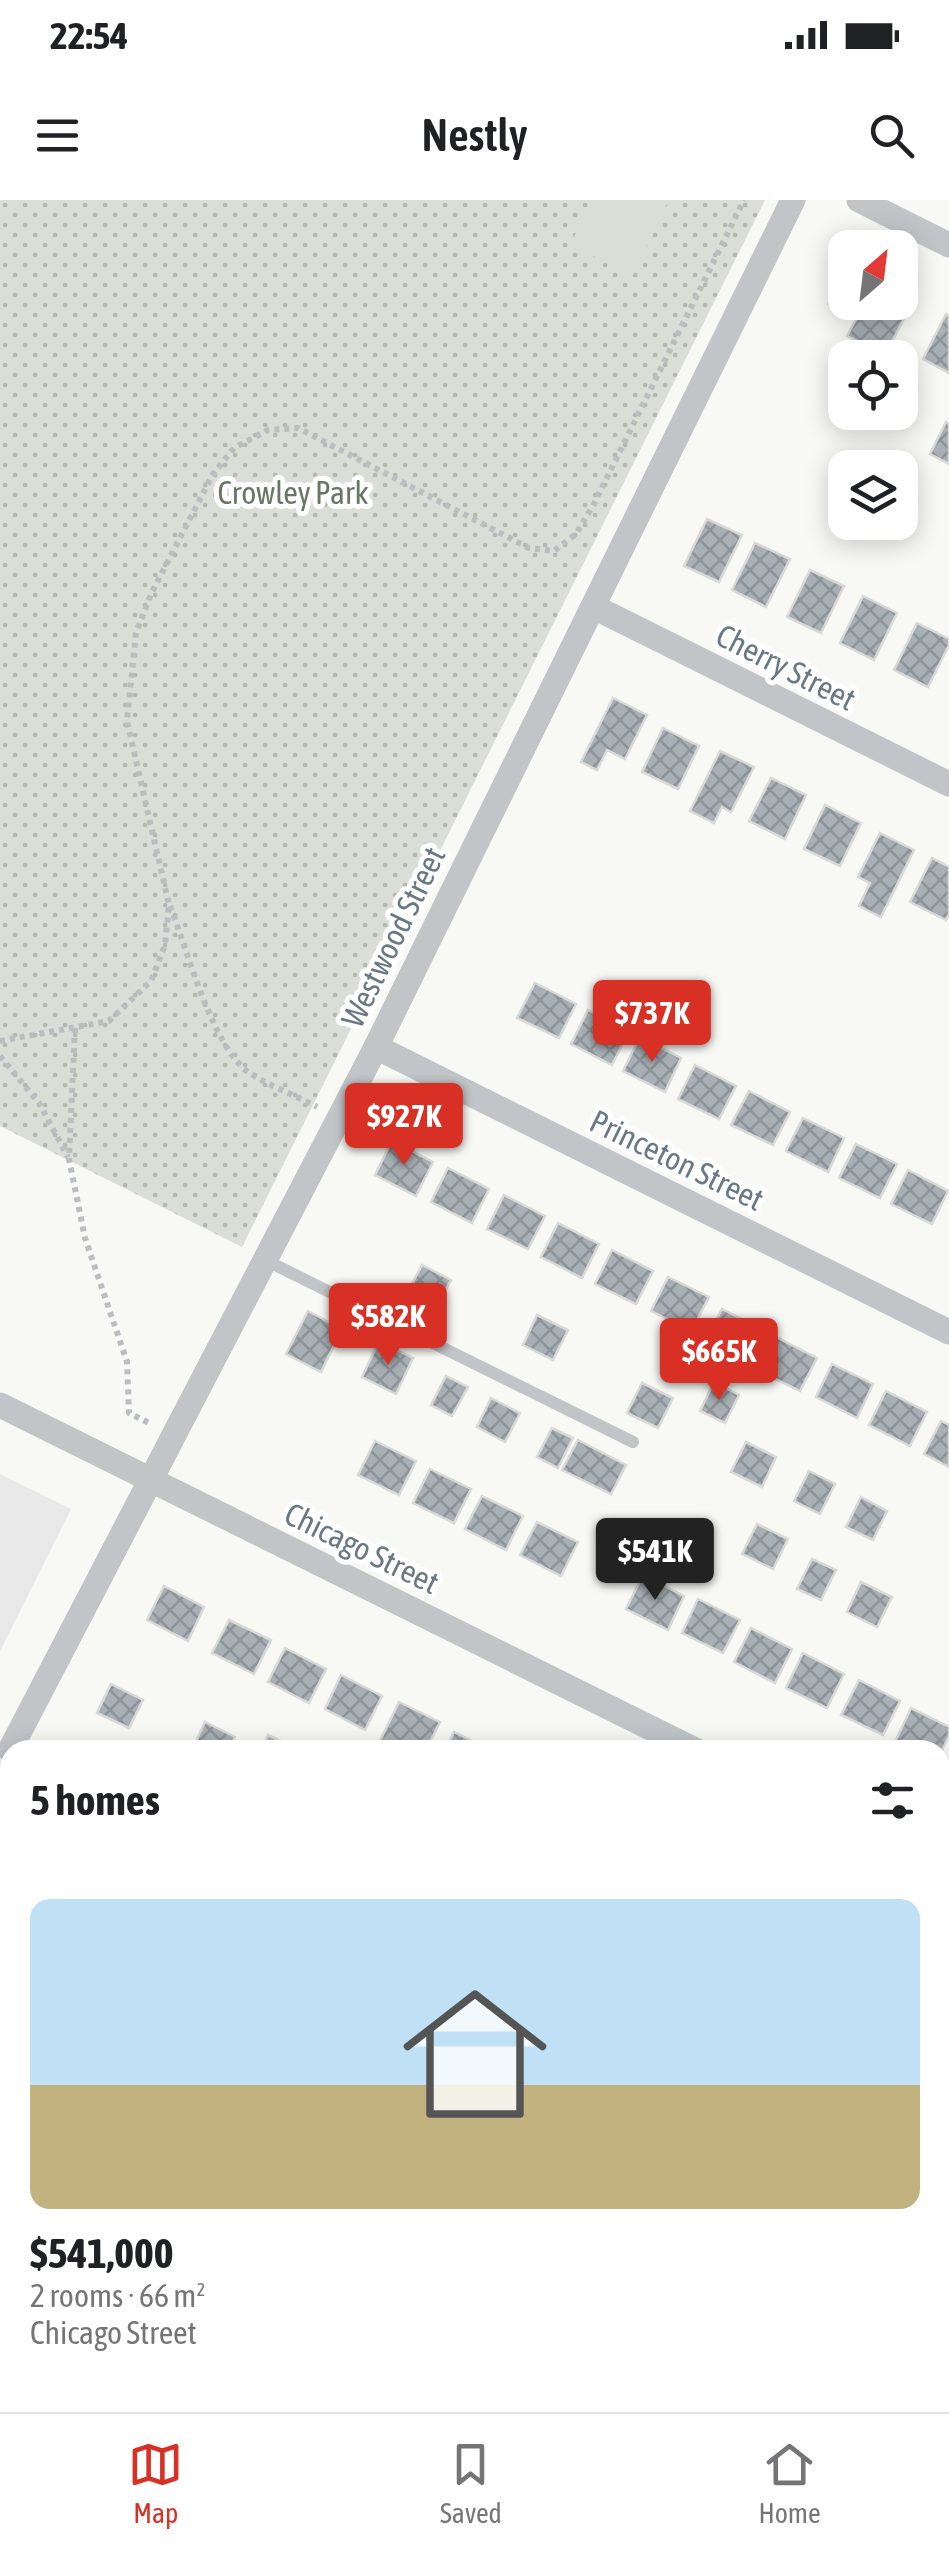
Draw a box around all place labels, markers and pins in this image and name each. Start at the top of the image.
pin: $737K [582,980,722,1065]
pin: $927K [334,1083,474,1168]
pin: $582K [318,1283,458,1368]
pin: $665K [649,1318,789,1403]
pin: $541K [585,1518,725,1603]

